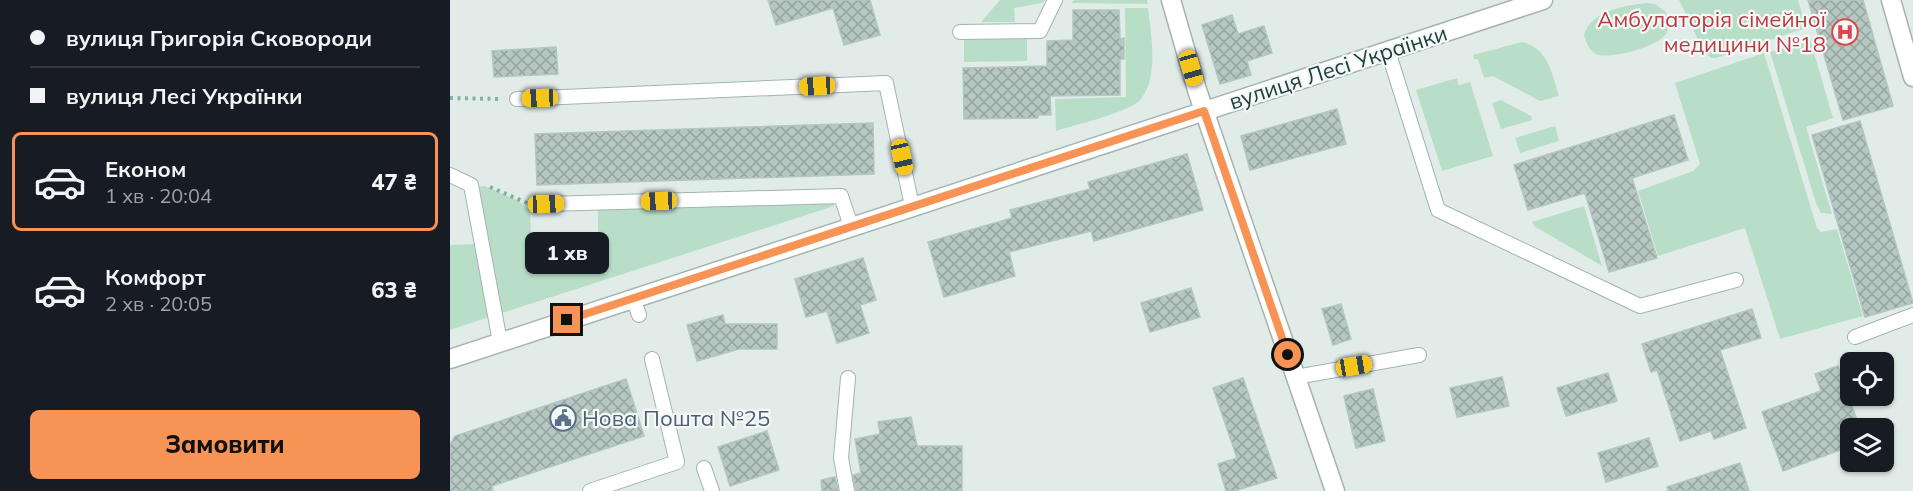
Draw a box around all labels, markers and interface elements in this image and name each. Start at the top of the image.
place label: Амбулаторія сімейної медицини №18 [1597,5,1827,58]
hospital icon: Амбулаторія сімейної медицини №18 [1830,17,1860,47]
street label: вулиця Лесі Українки [1225,18,1451,116]
text: вулиця Григорія Сковороди [66,24,372,52]
car [1177,48,1205,88]
car [799,76,835,96]
text: вулиця Лесі Українки [66,82,303,110]
car [522,88,558,108]
car [889,137,915,177]
icon: car [33,155,87,209]
text: Економ [105,155,186,183]
text: 47 ₴ [371,168,417,196]
text: 1 хв · 20:04 [105,183,212,208]
car [641,191,677,211]
car [528,194,564,214]
callout: 1 хв [525,233,609,275]
text: 1 хв [547,240,587,265]
icon: car [33,263,87,317]
text: Комфорт [105,263,206,291]
text: 63 ₴ [371,276,417,304]
text: 2 хв · 20:05 [105,291,212,316]
route end [553,306,580,333]
route start [1274,341,1301,368]
map controls [1840,352,1894,472]
button: locate [1840,352,1894,406]
car [1335,354,1373,378]
public building icon: Нова Пошта №25 [548,403,578,433]
place label: Нова Пошта №25 [582,404,770,432]
button: Замовити [30,410,420,479]
button: layers [1840,418,1894,472]

